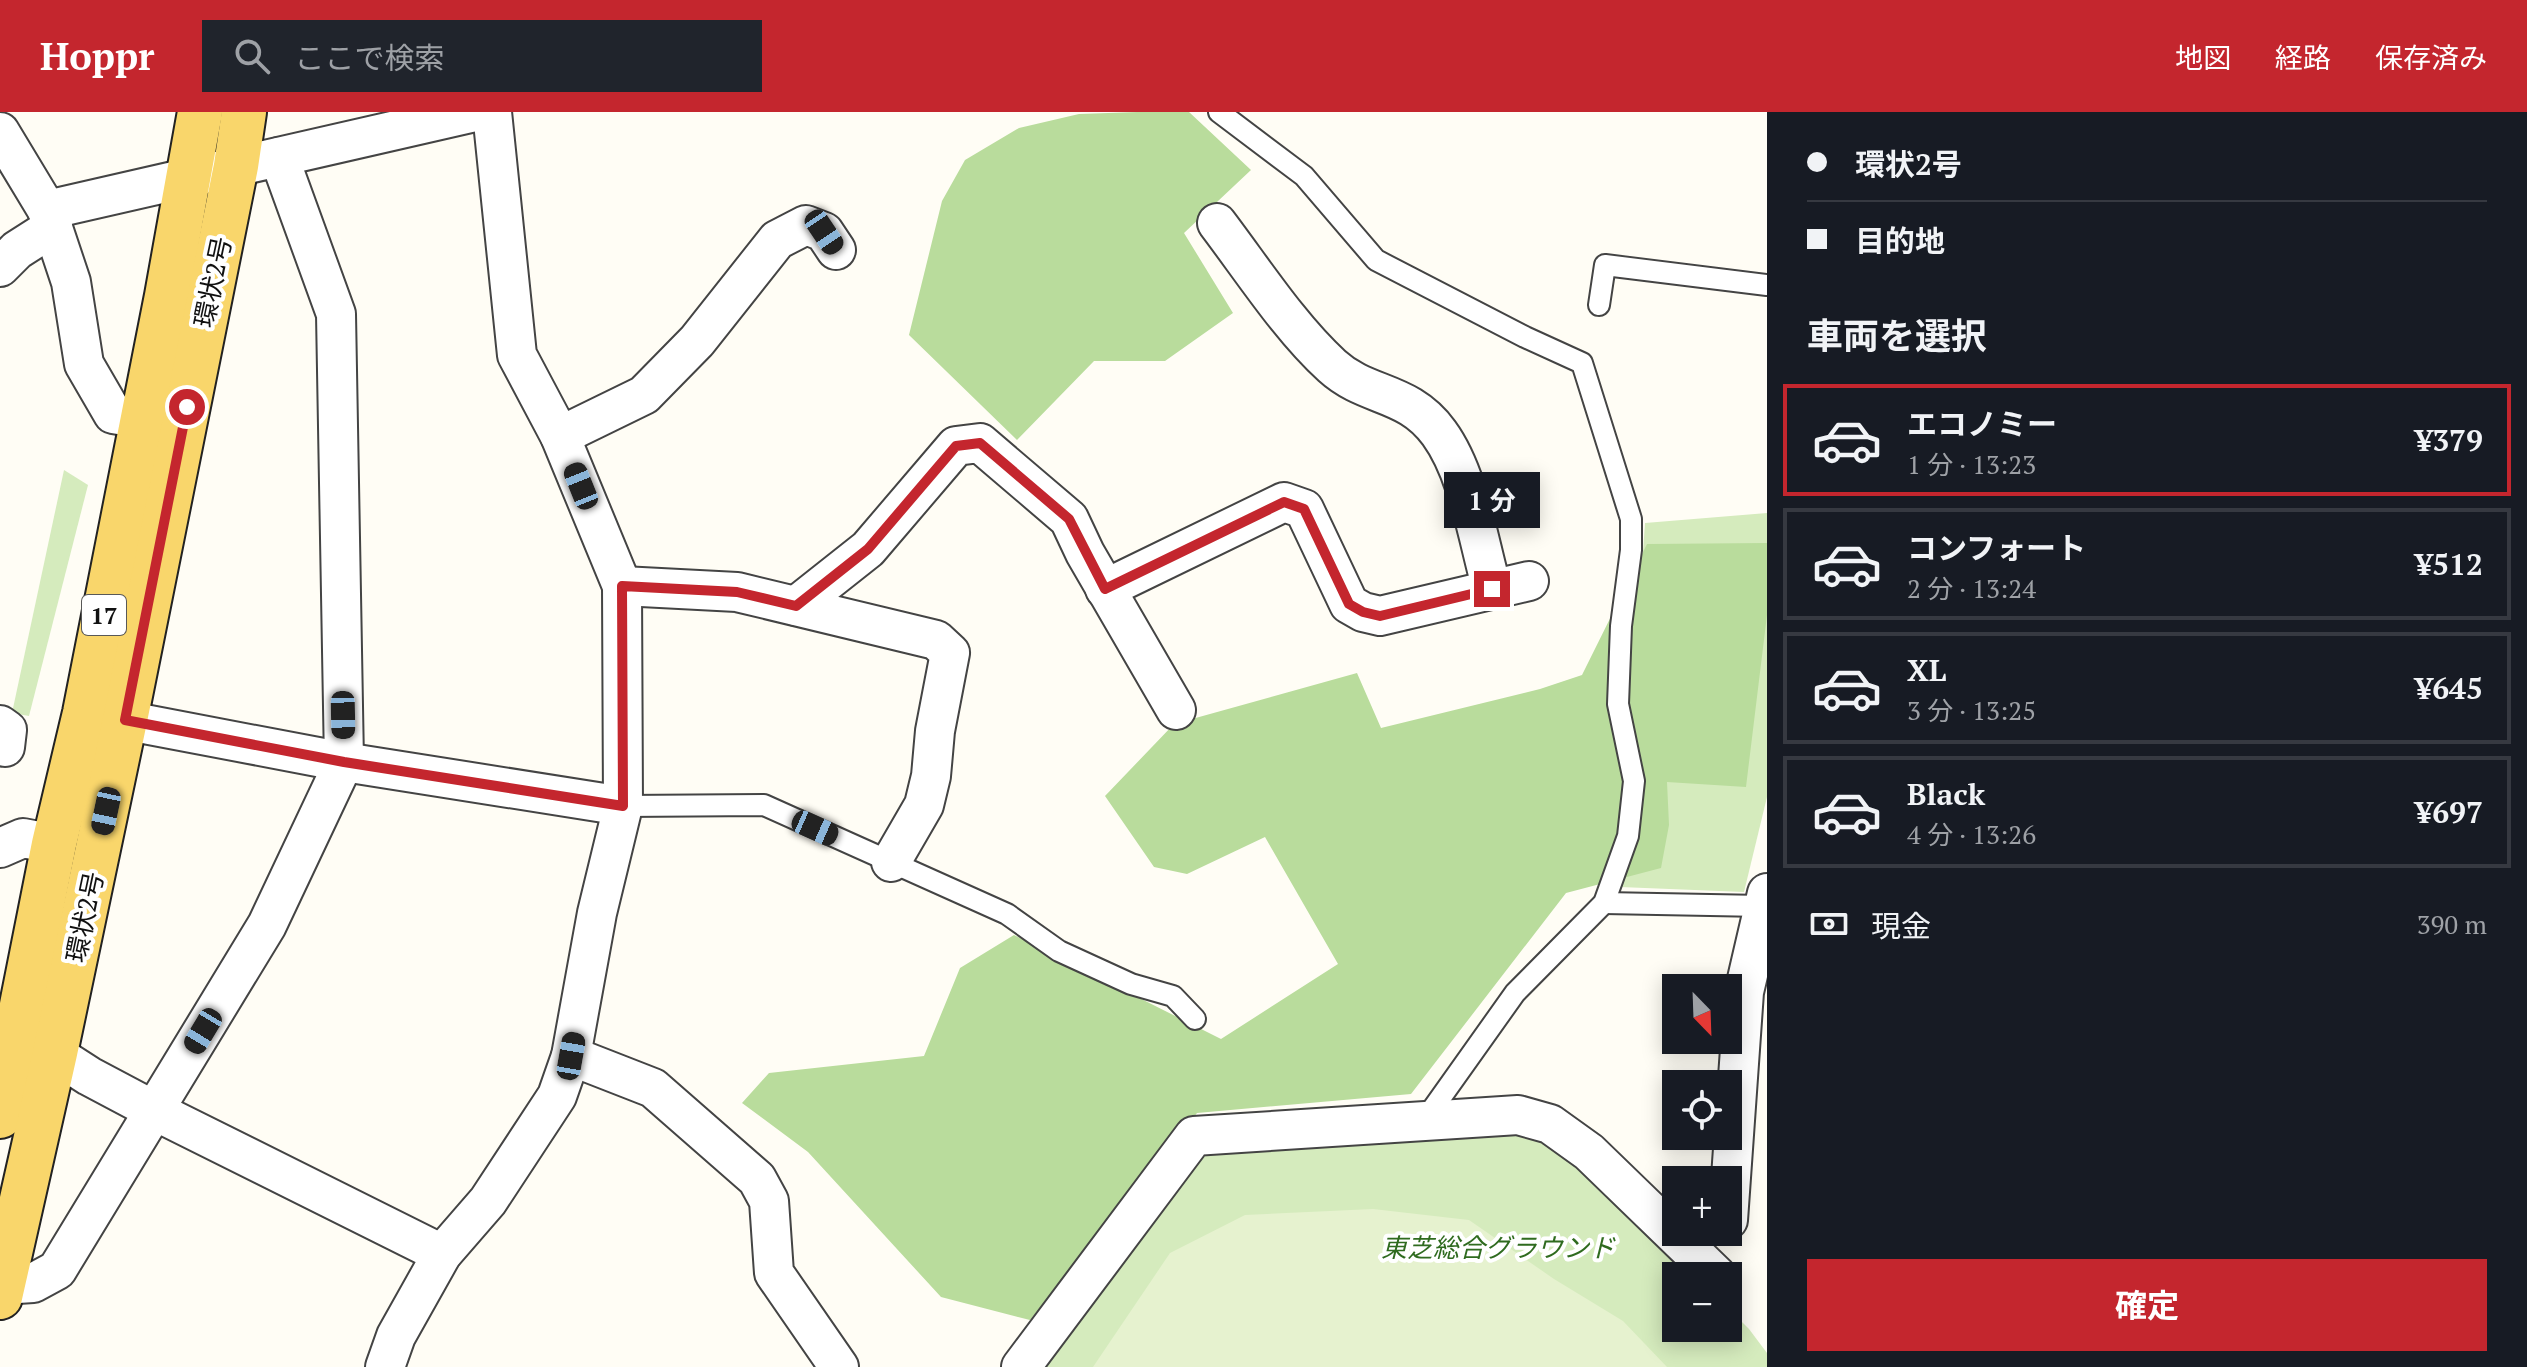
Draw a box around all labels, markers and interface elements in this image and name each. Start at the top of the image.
search box [202,20,762,92]
text: Hoppr [40,31,154,81]
icon: search [230,34,274,78]
text: ここで検索 [294,38,444,78]
text: 地図 [2175,39,2231,76]
text: 経路 [2275,39,2331,76]
text: 保存済み [2375,39,2487,76]
text: 環状2号 [1855,144,1962,184]
car [801,205,847,259]
text: 目的地 [1855,221,1945,261]
street label: 環状2号 [186,234,238,330]
text: 車両を選択 [1807,312,1987,359]
route start [169,389,205,425]
icon: car [1811,404,1883,476]
text: エコノミー [1907,404,2057,444]
text: ¥379 [2415,420,2483,460]
text: 1 分 · 13:23 [1907,447,2036,481]
car [561,459,601,513]
callout: 1 分 [1444,473,1540,529]
text: 1 分 [1468,483,1516,517]
icon: car [1811,528,1883,600]
text: コンフォート [1907,528,2086,568]
text: ¥512 [2415,544,2483,584]
route end [1474,571,1510,607]
text: 2 分 · 13:24 [1907,571,2036,605]
road number: 17 [82,595,126,635]
text: XL [1907,650,1946,690]
icon: car [1811,652,1883,724]
text: ¥645 [2415,668,2483,708]
car [331,691,355,739]
text: 3 分 · 13:25 [1907,693,2036,727]
text: Black [1907,774,1985,814]
icon: car [1811,776,1883,848]
car [89,785,123,837]
text: ¥697 [2415,792,2483,832]
car [788,807,842,849]
text: 4 分 · 13:26 [1907,817,2036,851]
street label: 環状2号 [58,869,110,965]
icon: cash [1807,902,1851,946]
text: 現金 [1871,906,1931,946]
text: 390 m [2417,907,2487,941]
north arrow [1662,974,1742,1054]
map controls [1662,974,1742,1342]
car [180,1004,226,1058]
car [555,1030,587,1082]
button: locate [1662,1070,1742,1150]
button: + [1662,1166,1742,1246]
park label: 東芝総合グラウンド [1381,1230,1616,1264]
button: 確定 [1807,1259,2487,1351]
button: − [1662,1262,1742,1342]

